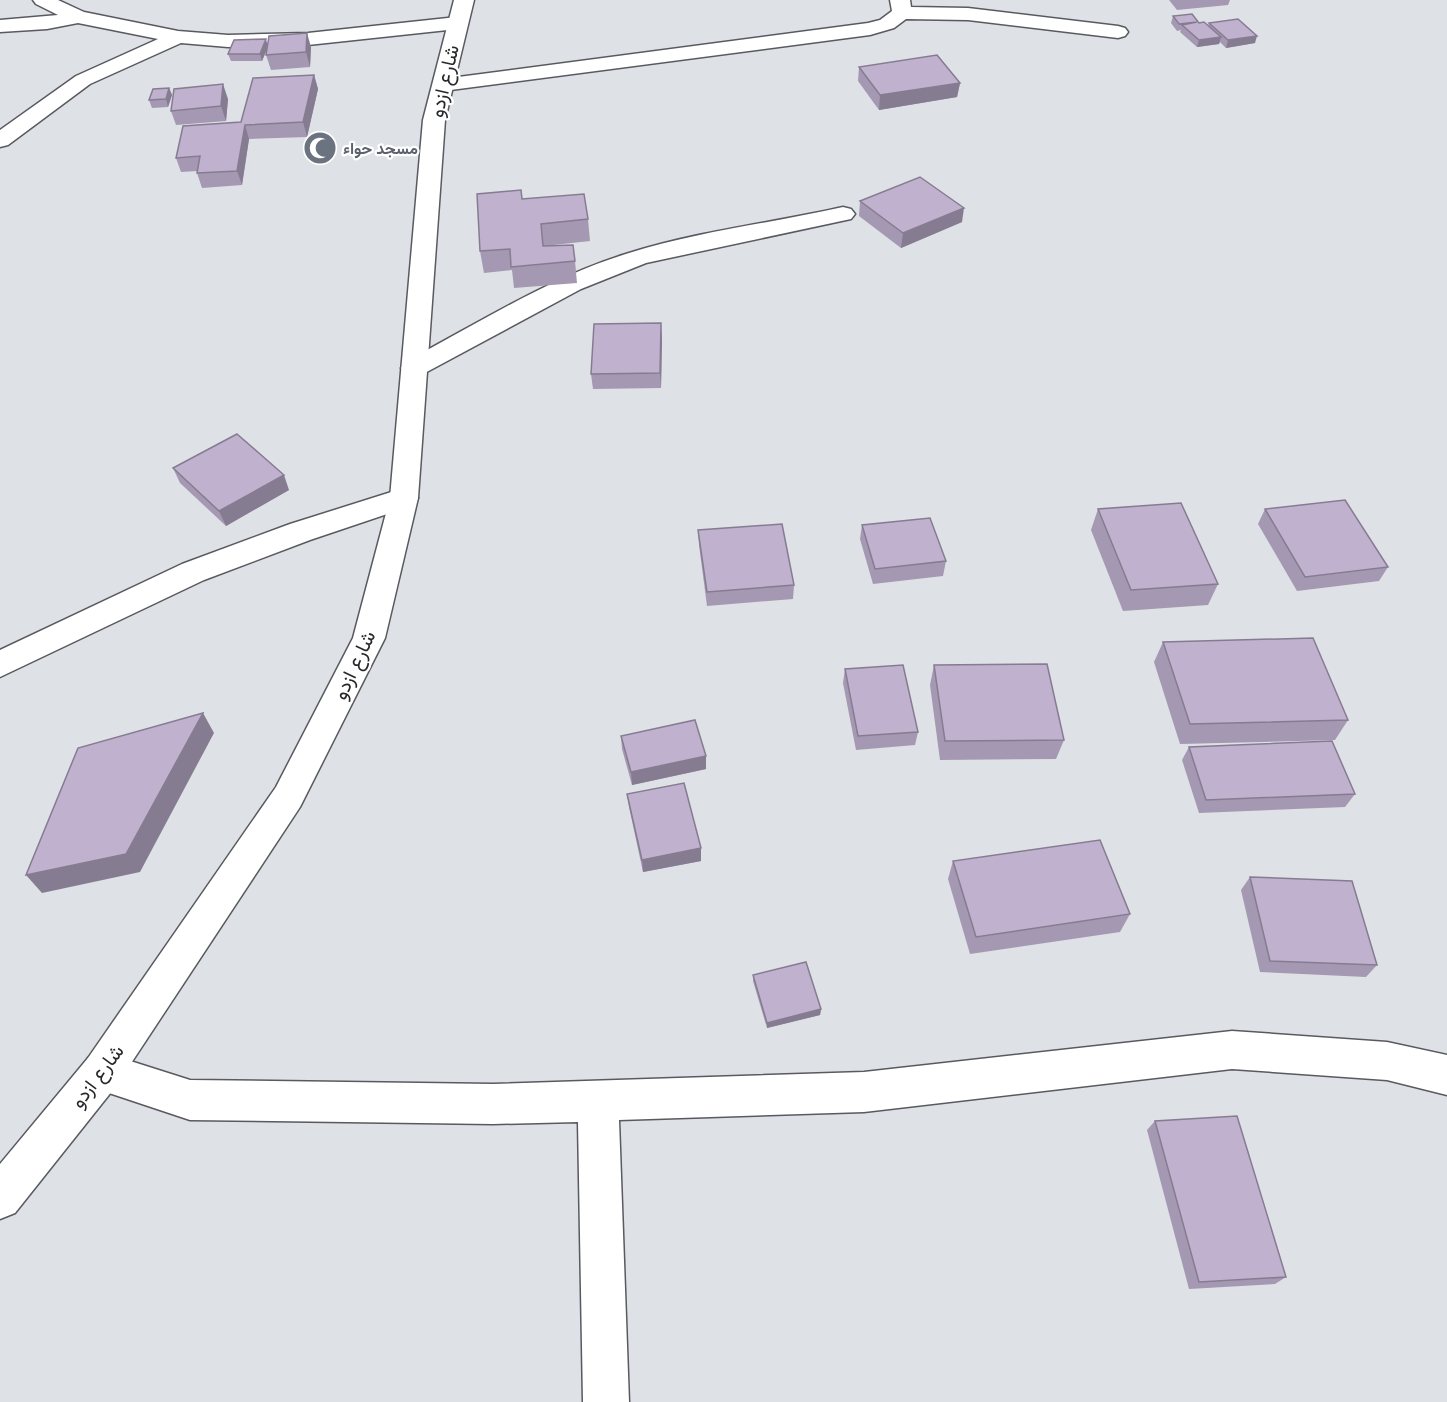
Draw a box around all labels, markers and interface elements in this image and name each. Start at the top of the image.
street label: شارع ازدو [423,42,466,120]
mosque icon: مسجد حواء [302,130,338,166]
place label: مسجد حواء [343,138,418,159]
street label: شارع ازدو [327,626,382,704]
street label: شارع ازدو [64,1039,130,1114]

